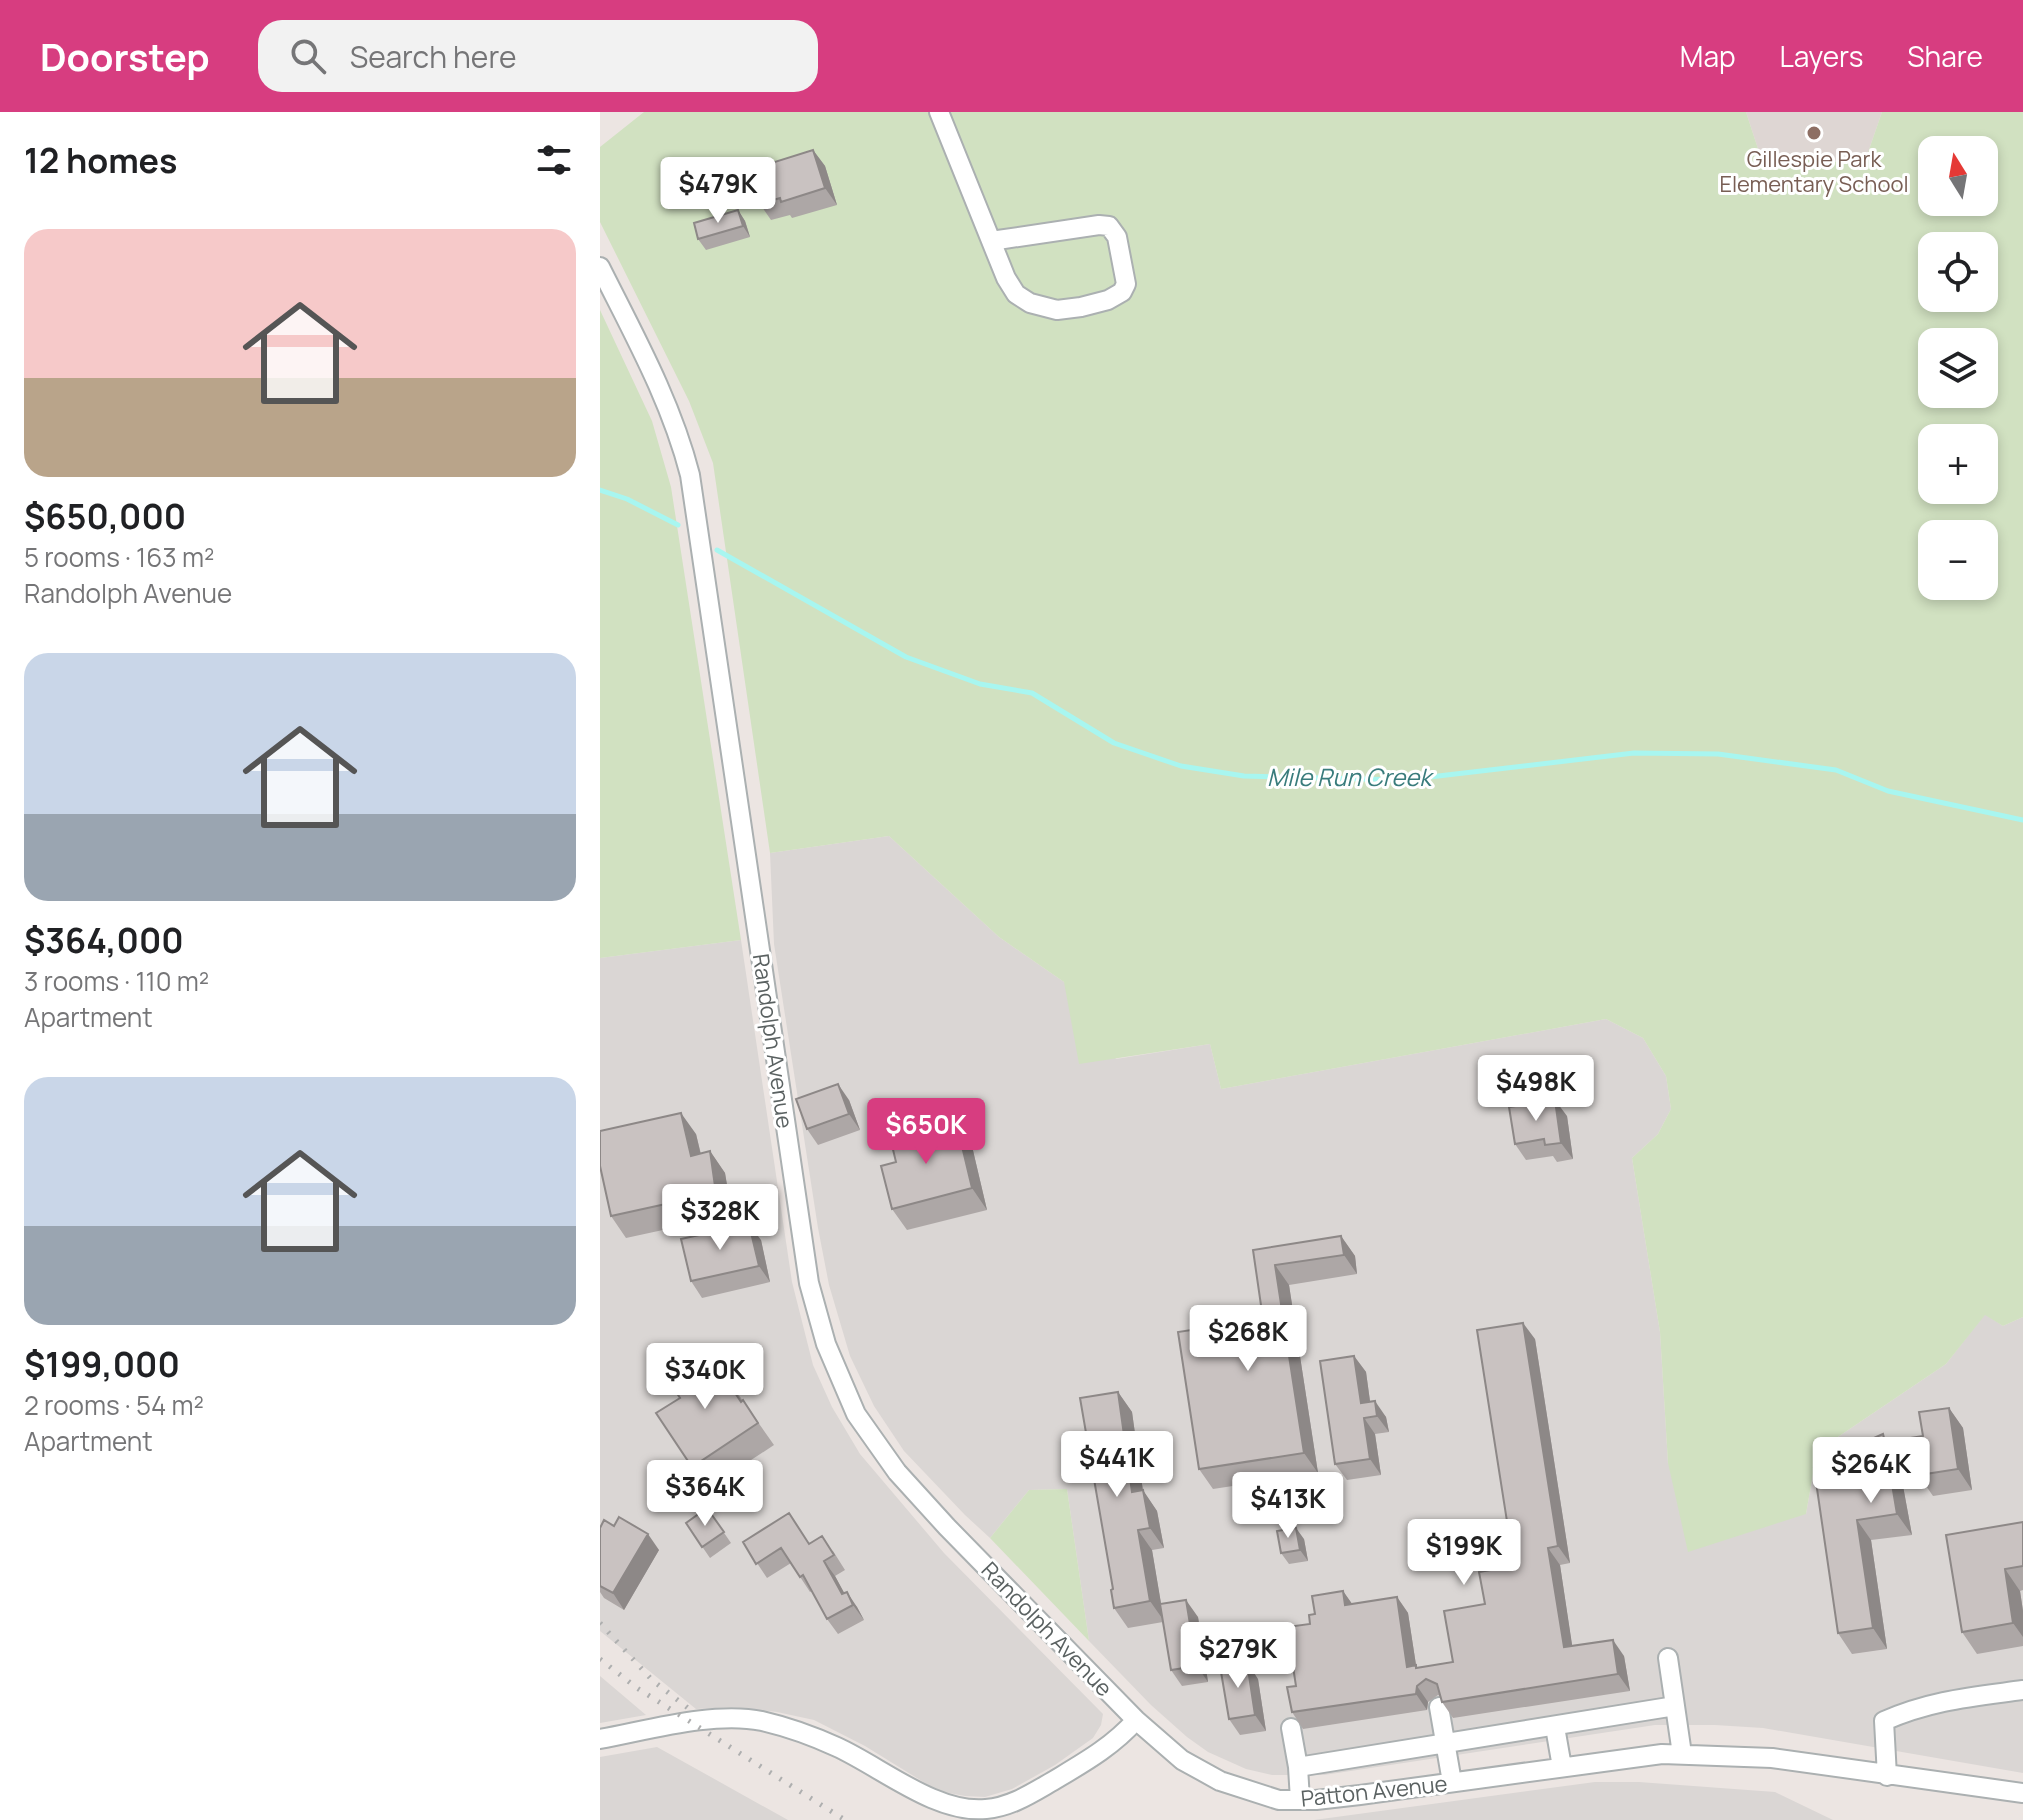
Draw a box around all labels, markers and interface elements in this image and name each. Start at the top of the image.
search box [258,20,818,92]
text: Doorstep [40,30,210,82]
icon: search [286,34,330,78]
text: Search here [350,36,516,77]
text: Map [1680,37,1736,75]
text: Layers [1780,37,1863,75]
text: Share [1907,37,1983,75]
marker: Gillespie Park Elementary School [1805,124,1823,142]
north arrow [1918,136,1998,216]
map controls [1918,136,1998,600]
text: 12 homes [24,137,177,183]
icon: filters [532,138,576,182]
place label: Gillespie Park Elementary School [1719,144,1909,199]
pin: $479K [662,157,774,225]
text: $479K [678,165,758,201]
button: locate [1918,232,1998,312]
icon: home [228,281,372,425]
button: layers [1918,328,1998,408]
button: + [1918,424,1998,504]
text: $650,000 [24,493,186,539]
button: − [1918,520,1998,600]
text: 5 rooms · 163 m² [24,539,214,575]
text: Randolph Avenue [24,575,232,611]
icon: home [228,705,372,849]
water label: Mile Run Creek [1267,760,1434,793]
text: $364,000 [24,917,184,963]
street label: Randolph Avenue [746,952,800,1130]
text: 3 rooms · 110 m² [24,963,209,999]
text: Apartment [24,999,153,1035]
pin: $498K [1480,1055,1592,1123]
text: $498K [1496,1063,1576,1099]
pin: $650K [870,1098,982,1166]
text: $650K [885,1106,967,1142]
icon: home [228,1129,372,1273]
pin: $328K [664,1184,776,1252]
text: $328K [680,1192,760,1228]
pin: $268K [1192,1305,1304,1373]
text: $268K [1208,1313,1288,1349]
text: $199,000 [24,1341,180,1387]
pin: $340K [649,1343,761,1411]
text: $340K [664,1351,746,1387]
text: 2 rooms · 54 m² [24,1387,204,1423]
text: Apartment [24,1423,153,1459]
pin: $441K [1061,1431,1173,1499]
pin: $264K [1815,1437,1927,1505]
text: $441K [1079,1439,1155,1475]
text: $264K [1831,1445,1911,1481]
pin: $364K [649,1460,761,1528]
text: $364K [665,1468,745,1504]
pin: $413K [1232,1472,1344,1540]
text: $413K [1250,1480,1326,1516]
pin: $199K [1408,1519,1520,1587]
text: $199K [1426,1527,1502,1563]
street label: Randolph Avenue [975,1555,1119,1703]
pin: $279K [1182,1622,1294,1690]
text: $279K [1199,1630,1277,1666]
street label: Patton Avenue [1299,1768,1449,1814]

